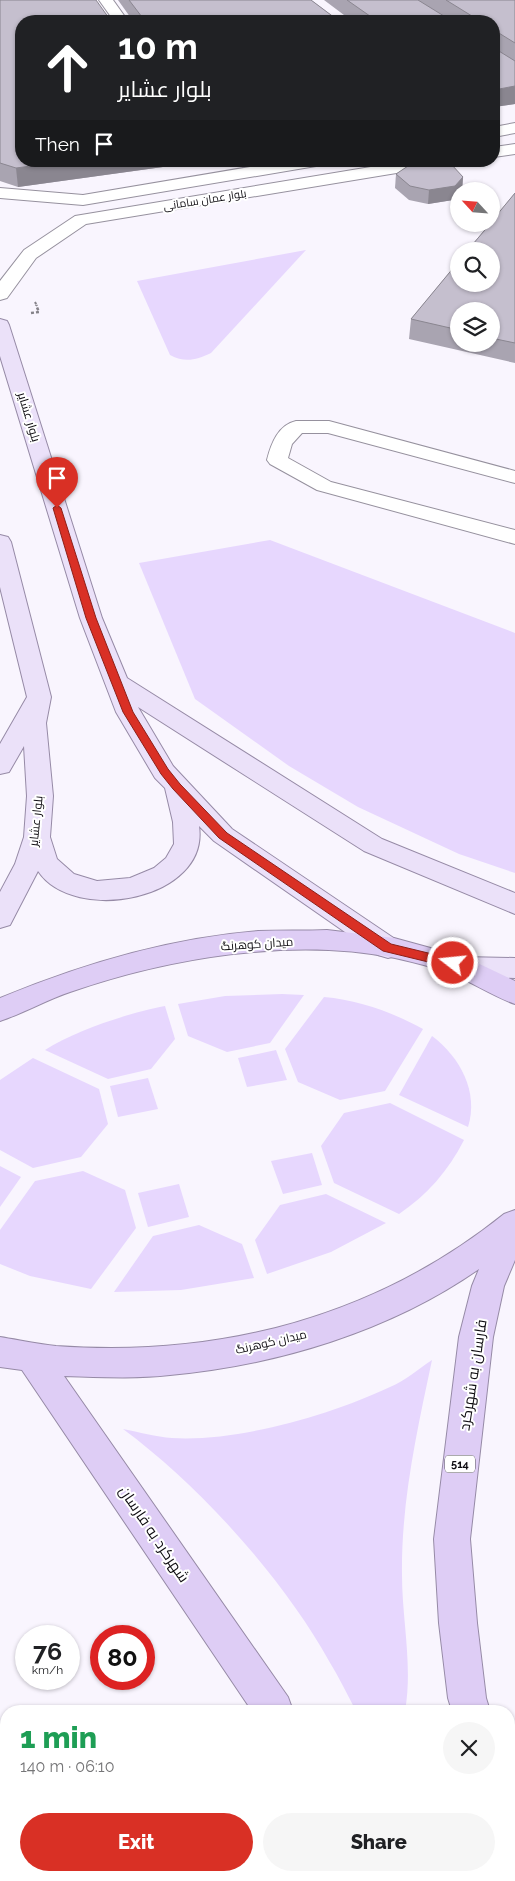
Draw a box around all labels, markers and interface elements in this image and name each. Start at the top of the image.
text: 10 m [118,26,198,67]
icon: ahead [35,35,100,100]
text: بلوار عشایر [118,76,212,102]
icon: arrive [90,130,118,158]
text: Then [35,133,80,155]
north arrow [450,182,500,232]
map controls [450,182,500,352]
street label: بلوار عمان سامانی [163,187,248,213]
button: search [450,242,500,292]
button: layers [450,302,500,352]
street label: بلوار عشایر [15,390,43,443]
pin [36,457,78,508]
icon: arrive [43,464,71,492]
street label: بلوار عشایر [26,795,46,848]
street label: میدان کوهرنگ [220,934,294,954]
position arrow [426,936,478,988]
street label: فارسان به شهرکرد [455,1318,492,1432]
street label: میدان کوهرنگ [234,1327,308,1357]
road number: 514 [445,1456,475,1472]
street label: شهرکرد به فارسان [114,1482,193,1586]
speed limit sign: 80 [90,1625,155,1690]
text: 76 [33,1636,62,1666]
text: km/h [32,1663,63,1677]
text: 1 min [20,1720,97,1755]
button: close [443,1722,495,1774]
text: 140 m · 06:10 [20,1757,114,1776]
button: Exit [20,1813,253,1871]
button: Share [263,1813,495,1871]

